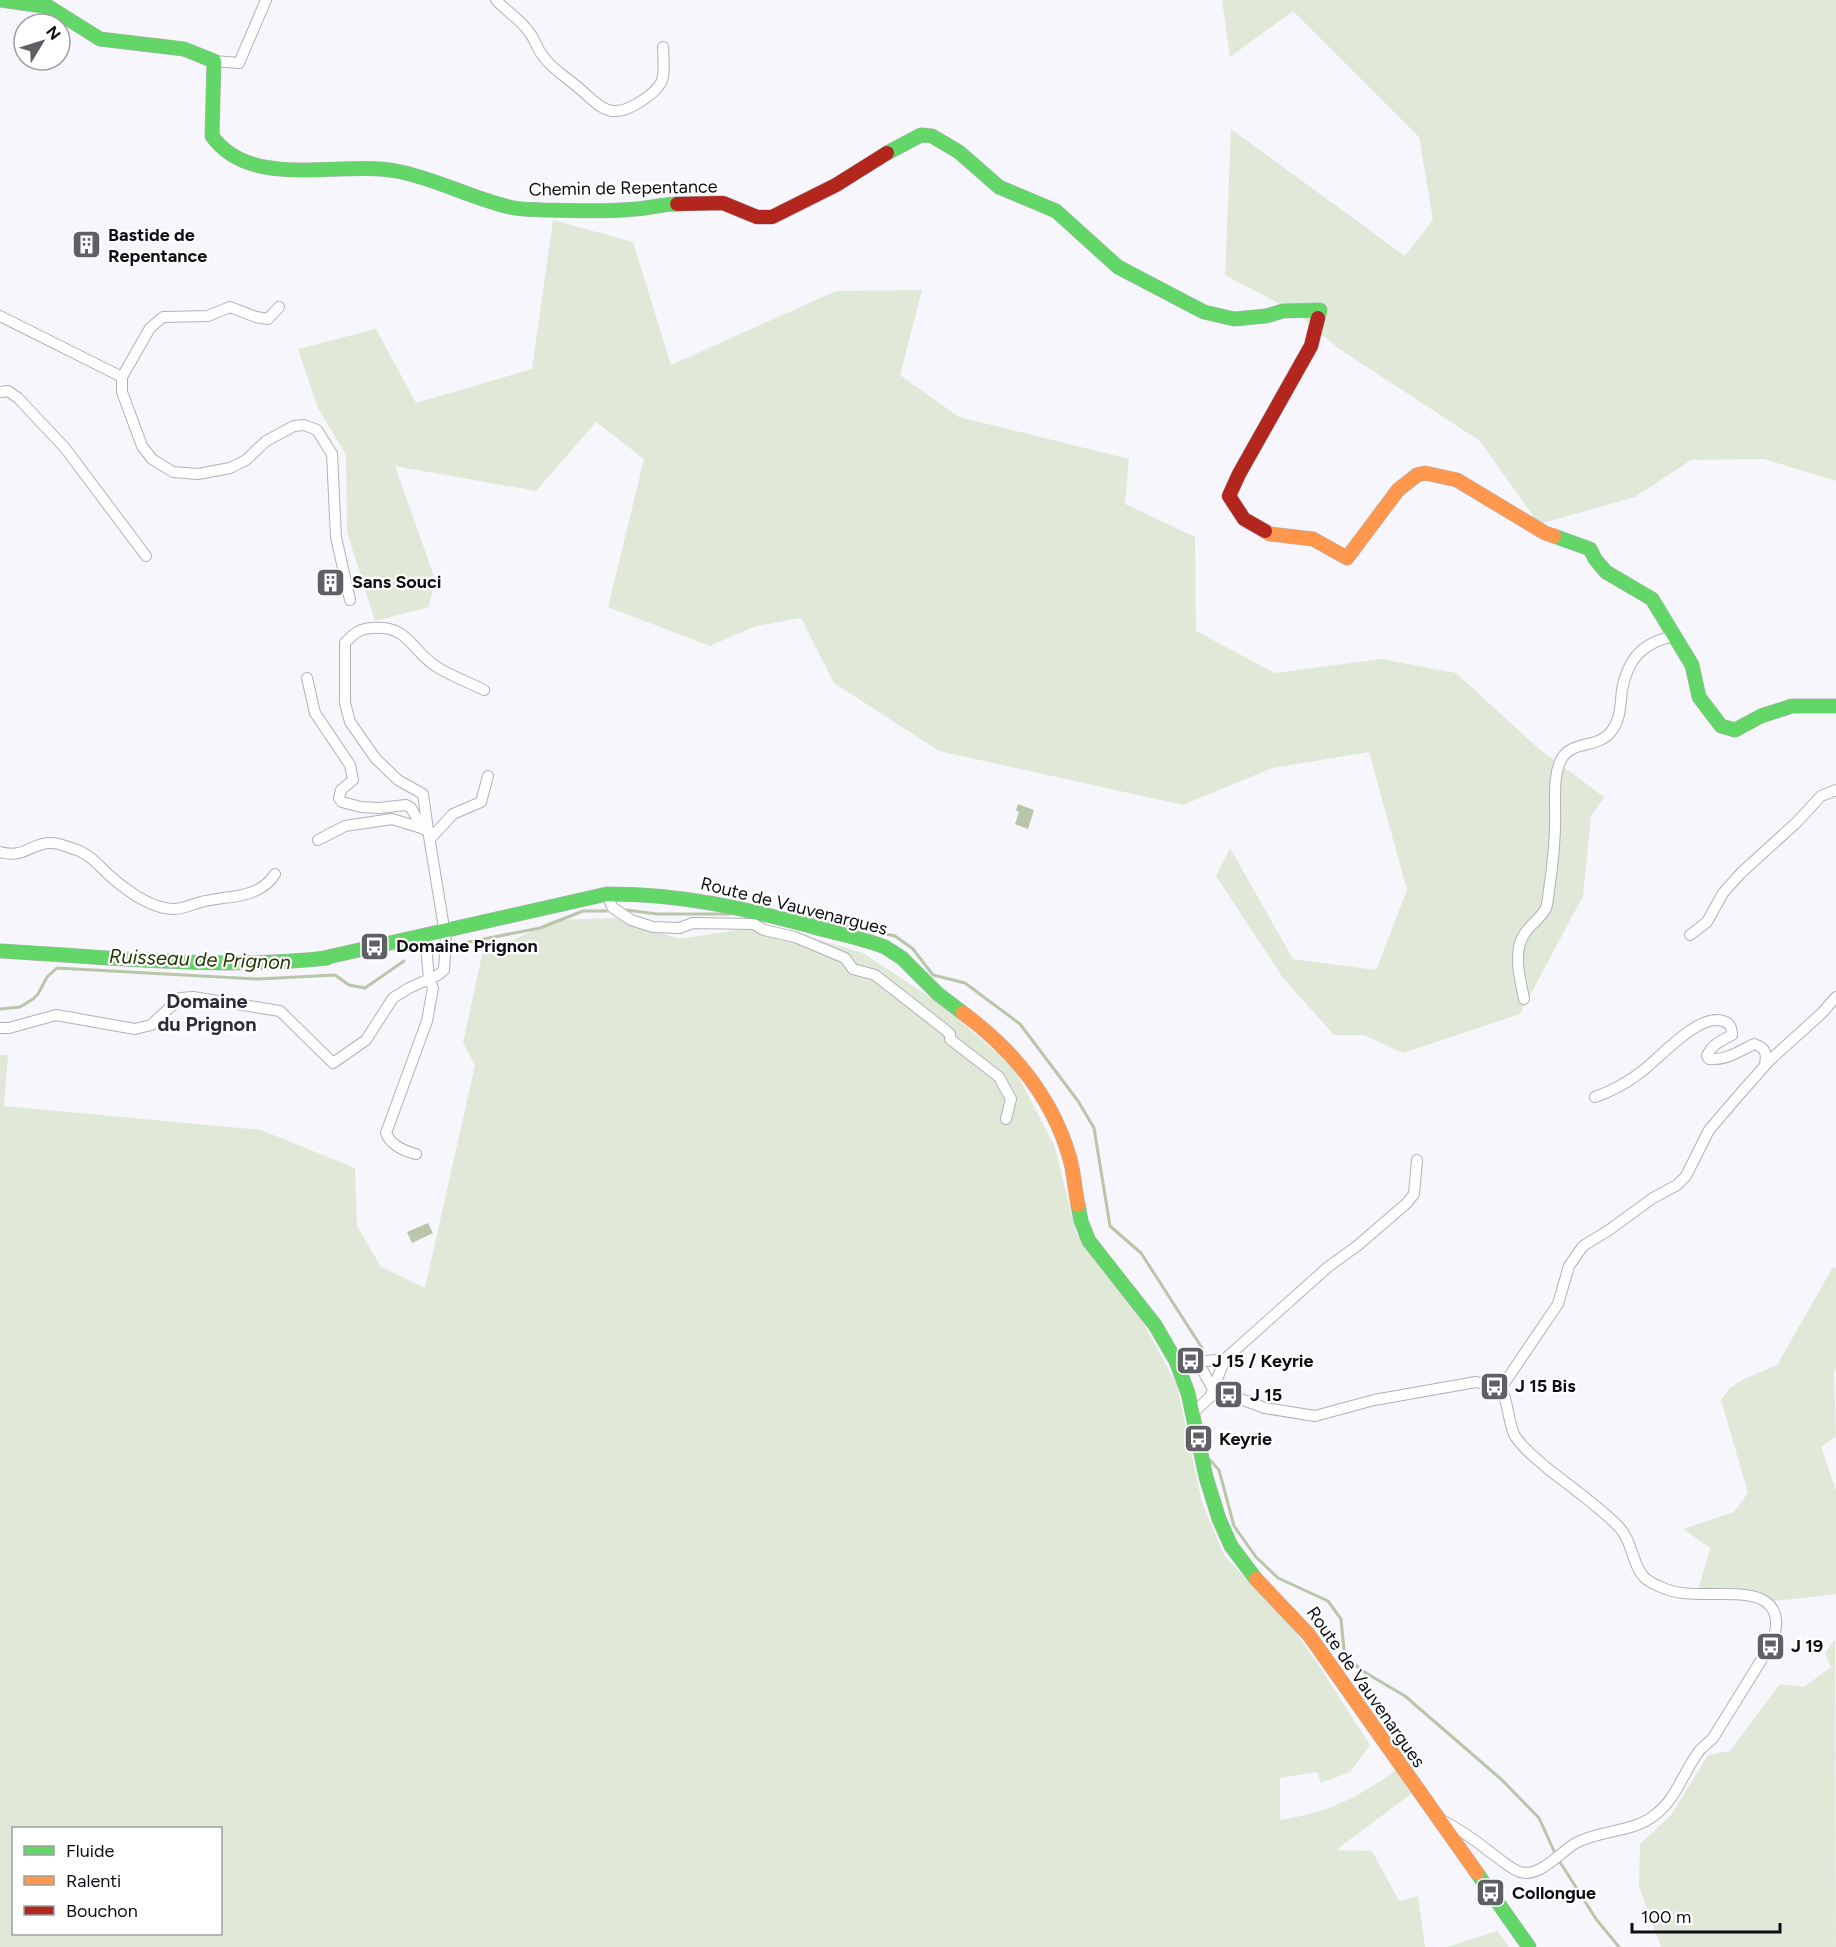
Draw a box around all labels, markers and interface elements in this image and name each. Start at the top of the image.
north arrow [12,12,72,72]
text: N [42,22,65,44]
street label: Chemin de Repentance [528,175,718,201]
place label: Bastide de Repentance [108,224,207,267]
building icon: Bastide de Repentance [71,229,103,261]
building icon: Sans Souci [315,566,347,598]
place label: Sans Souci [352,571,442,593]
street label: Route de Vauvenargues [698,872,890,940]
bus stop icon: Domaine Prignon [359,930,391,962]
place label: Domaine Prignon [396,935,538,957]
water label: Ruisseau de Prignon [109,944,291,974]
district label: Domaine du Prignon [157,989,257,1036]
bus stop icon: J 15 / Keyrie [1175,1345,1207,1377]
place label: J 15 / Keyrie [1212,1350,1314,1372]
bus stop icon: J 15 Bis [1478,1370,1510,1402]
place label: J 15 Bis [1515,1375,1576,1397]
bus stop icon: J 15 [1213,1379,1245,1411]
place label: J 15 [1250,1384,1282,1406]
bus stop icon: Keyrie [1182,1423,1214,1455]
place label: Keyrie [1219,1428,1272,1450]
street label: Route de Vauvenargues [1302,1602,1430,1772]
bus stop icon: J 19 [1754,1630,1786,1662]
place label: J 19 [1791,1635,1823,1657]
legend [12,1827,222,1935]
text: Fluide [66,1840,115,1862]
text: Ralenti [66,1870,121,1892]
bus stop icon: Collongue [1475,1877,1507,1909]
place label: Collongue [1512,1882,1596,1904]
scale bar [1632,1896,1780,1934]
text: Bouchon [66,1900,138,1922]
text: 100 m [1641,1906,1691,1928]

